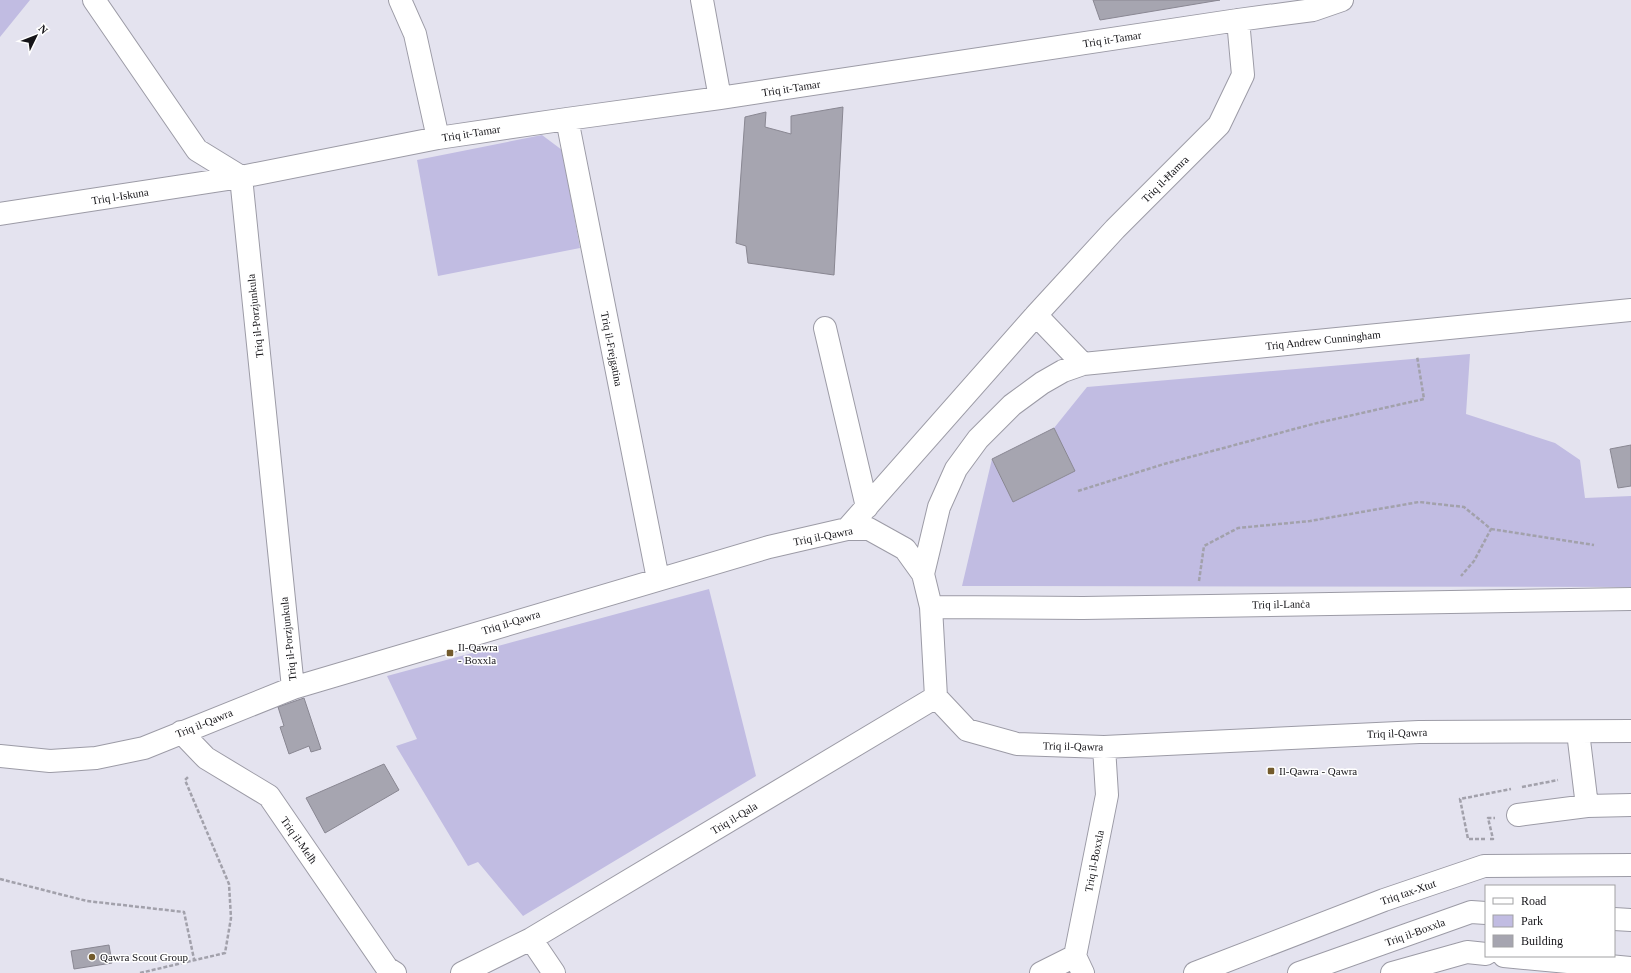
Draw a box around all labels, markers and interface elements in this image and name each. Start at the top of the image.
north arrow [16,16,56,56]
text: N [36,22,50,36]
street label: Triq it-Tamar [1082,28,1142,50]
street label: Triq it-Tamar [761,77,821,99]
street label: Triq it-Tamar [441,122,501,144]
street label: Triq il-Ħamra [1139,153,1191,205]
street label: Triq l-Iskuna [91,186,149,206]
street label: Triq il-Porzjunkula [245,273,265,359]
street label: Triq il-Frejgatina [599,311,625,387]
street label: Triq Andrew Cunningham [1265,328,1382,352]
street label: Triq il-Qawra [792,524,854,548]
street label: Triq il-Porzjunkula [278,596,298,682]
street label: Triq il-Lanċa [1252,597,1310,611]
street label: Triq il-Qawra [480,607,542,637]
place label: Il-Qawra - Boxxla [458,641,498,666]
marker: Il-Qawra - Boxxla [445,648,455,658]
street label: Triq il-Qawra [174,706,234,740]
street label: Triq il-Qawra [1367,726,1427,740]
street label: Triq il-Qawra [1043,739,1103,753]
place label: Il-Qawra - Qawra [1279,765,1357,777]
marker: Il-Qawra - Qawra [1266,766,1276,776]
street label: Triq il-Qala [709,799,759,836]
street label: Triq il-Melħ [279,814,320,866]
street label: Triq il-Boxxla [1082,829,1106,893]
street label: Triq tax-Xtut [1379,877,1437,907]
legend [1485,885,1615,957]
text: Road [1521,894,1546,908]
text: Park [1521,914,1543,928]
street label: Triq il-Boxxla [1383,916,1447,948]
text: Building [1521,934,1563,948]
place label: Qawra Scout Group [100,951,188,963]
marker: Qawra Scout Group [87,952,97,962]

